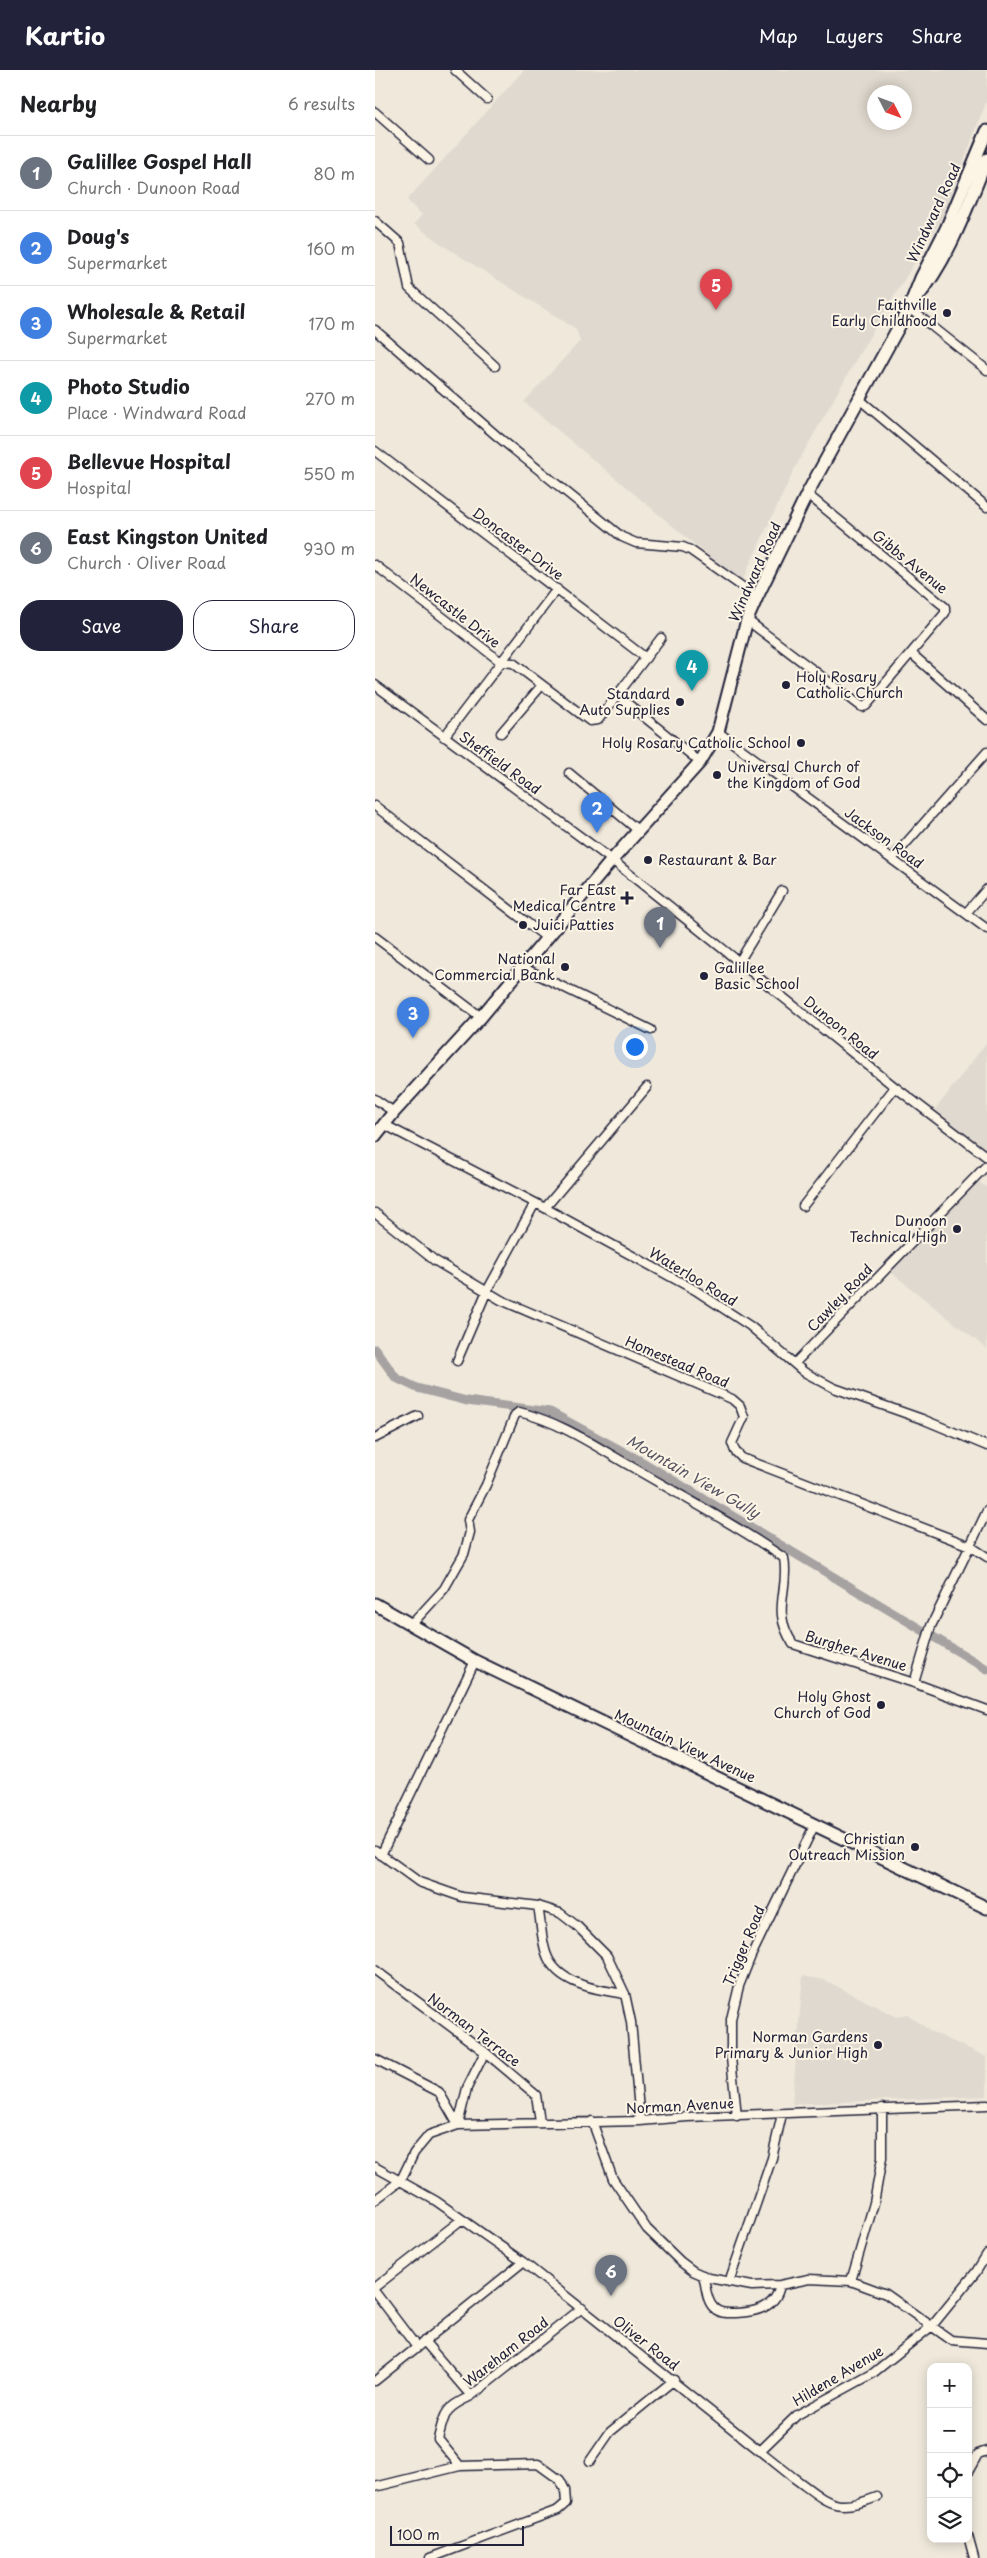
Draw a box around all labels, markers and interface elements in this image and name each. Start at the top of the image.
text: Kartio [25,17,105,53]
text: Map [759,22,798,49]
text: Layers [826,22,883,49]
text: Share [911,22,962,49]
north arrow [867,85,912,130]
text: Nearby [20,87,97,119]
text: 6 results [288,91,355,115]
text: Galillee Gospel Hall [67,147,251,175]
street label: Windward Road [901,160,966,266]
text: 1 [32,161,40,185]
text: 80 m [313,161,355,185]
text: Church · Dunoon Road [67,175,240,199]
text: Doug's [67,222,129,250]
text: 2 [30,236,42,260]
text: 160 m [307,236,355,260]
text: Supermarket [67,250,167,274]
pin: 5 [700,269,732,310]
place label: Faithville Early Childhood [832,294,937,331]
text: Wholesale & Retail [67,297,245,325]
marker: Faithville Early Childhood [941,307,953,319]
text: 3 [31,311,41,335]
text: 170 m [309,311,355,335]
text: Supermarket [67,325,167,349]
text: Photo Studio [67,372,190,400]
text: 4 [31,386,41,410]
text: 270 m [305,386,355,410]
text: Place · Windward Road [67,400,247,424]
text: Bellevue Hospital [67,447,231,475]
text: 5 [31,461,41,485]
text: 550 m [303,461,355,485]
text: Hospital [67,475,131,499]
street label: Doncaster Drive [468,502,568,585]
street label: Windward Road [723,519,786,625]
text: East Kingston United [67,522,268,550]
street label: Gibbs Avenue [868,525,953,599]
text: 6 [30,536,42,560]
text: 930 m [303,536,355,560]
text: Church · Oliver Road [67,550,226,574]
street label: Newcastle Drive [406,568,505,653]
button: Save [20,600,183,651]
button: Share [193,600,355,651]
pin: 4 [676,650,708,691]
place label: Holy Rosary Catholic Church [796,666,903,703]
marker: Holy Rosary Catholic Church [780,679,792,691]
place label: Standard Auto Supplies [579,683,670,720]
marker: Standard Auto Supplies [674,696,686,708]
street label: Sheffield Road [455,726,545,799]
place label: Holy Rosary Catholic School [602,732,791,753]
marker: Holy Rosary Catholic School [795,737,807,749]
place label: Universal Church of the Kingdom of God [727,756,861,793]
marker: Universal Church of the Kingdom of God [711,769,723,781]
pin: 2 [581,792,613,833]
street label: Jackson Road [841,802,928,873]
place label: Restaurant & Bar [658,849,777,870]
marker: Restaurant & Bar [642,854,654,866]
place label: Far East Medical Centre [513,879,616,916]
marker: Far East Medical Centre [620,891,634,905]
pin: 1 [644,907,676,948]
place label: Juici Patties [533,914,614,935]
marker: Juici Patties [517,919,529,931]
place label: National Commercial Bank [434,948,555,985]
place label: Galillee Basic School [714,957,799,994]
marker: National Commercial Bank [559,961,571,973]
marker: Galillee Basic School [698,970,710,982]
street label: Dunoon Road [799,991,883,1064]
pin: 3 [397,997,429,1038]
your location [622,1034,648,1060]
place label: Dunoon Technical High [849,1210,947,1247]
marker: Dunoon Technical High [951,1223,963,1235]
street label: Waterloo Road [645,1242,741,1311]
street label: Cawley Road [802,1259,877,1336]
street label: Homestead Road [622,1330,732,1393]
water label: Mountain View Gully [623,1428,766,1524]
street label: Burgher Avenue [803,1625,910,1676]
place label: Holy Ghost Church of God [773,1686,871,1723]
marker: Holy Ghost Church of God [875,1699,887,1711]
street label: Mountain View Avenue [611,1704,760,1788]
place label: Christian Outreach Mission [788,1828,905,1865]
marker: Christian Outreach Mission [909,1841,921,1853]
street label: Trigger Road [717,1902,770,1989]
street label: Norman Terrace [424,1988,525,2071]
place label: Norman Gardens Primary & Junior High [715,2026,868,2063]
marker: Norman Gardens Primary & Junior High [872,2039,884,2051]
street label: Norman Avenue [626,2092,734,2119]
pin: 6 [595,2255,627,2296]
street label: Oliver Road [609,2310,684,2375]
street label: Wareham Road [459,2312,553,2392]
street label: Hildene Avenue [788,2340,888,2411]
map controls [927,2363,972,2543]
button: + [927,2363,972,2408]
button: − [927,2408,972,2453]
button: locate [927,2453,972,2498]
button: layers [927,2498,972,2543]
scale bar [390,2523,524,2546]
text: 100 m [397,2524,440,2545]

